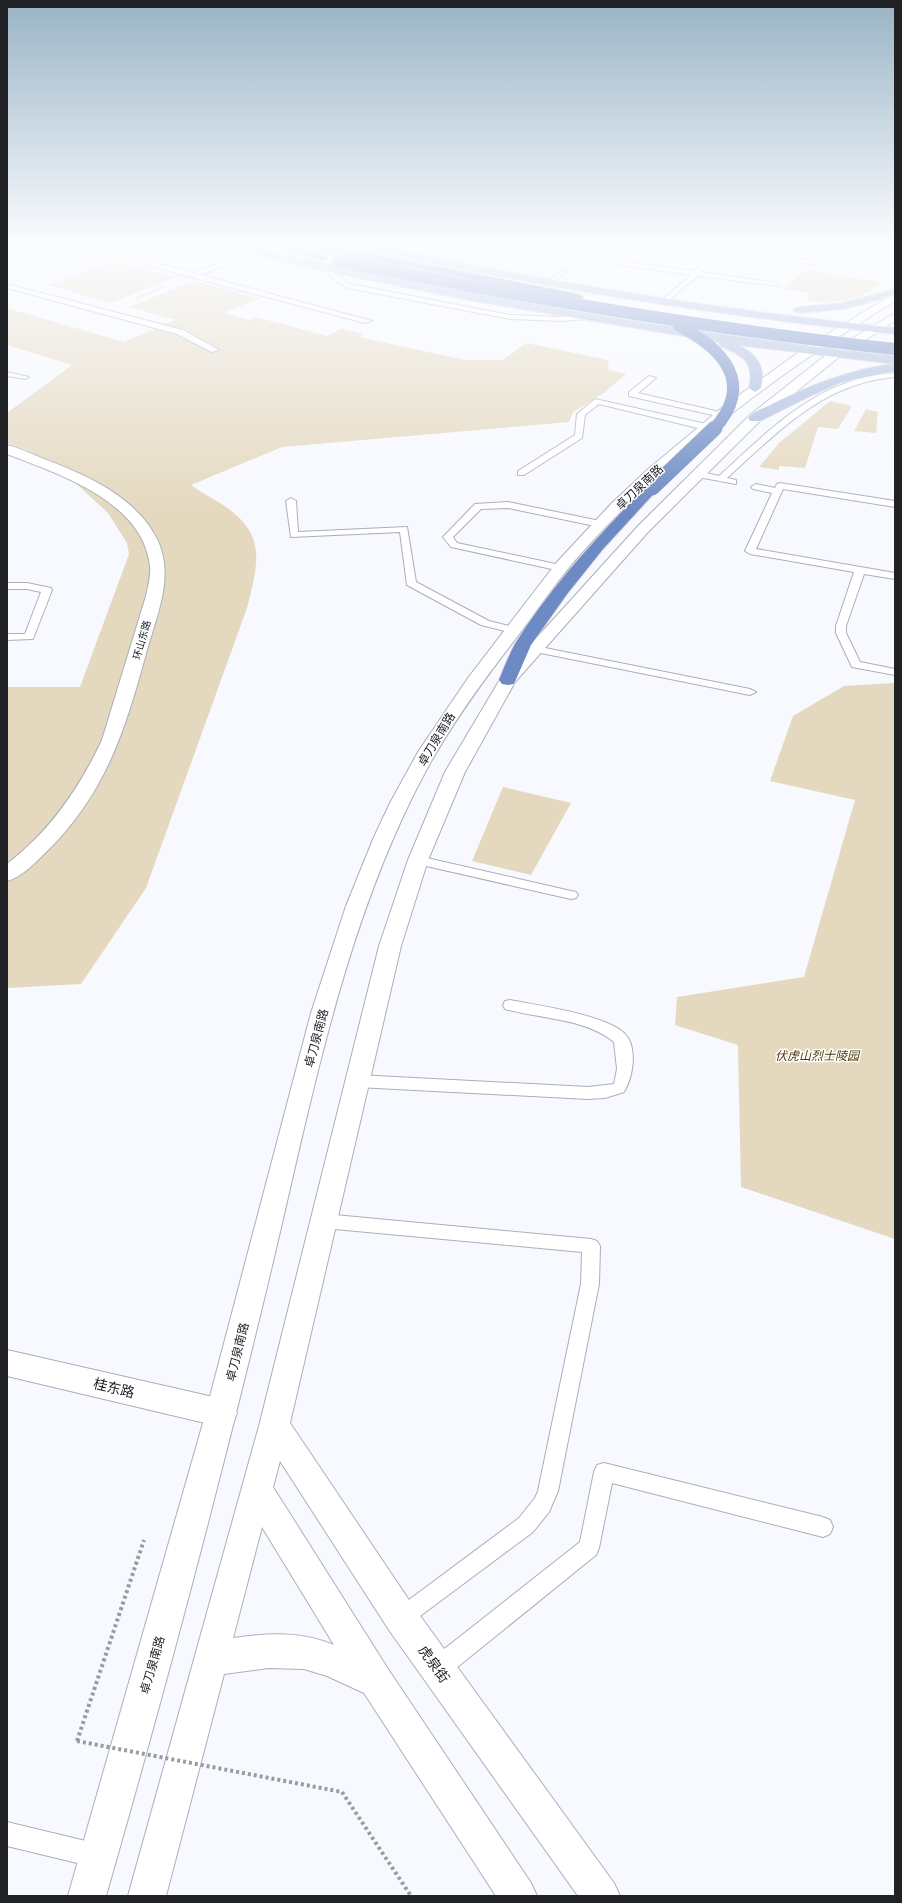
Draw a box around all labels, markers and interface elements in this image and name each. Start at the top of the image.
street label: 卓刀泉南路 [612,461,666,513]
street label: 环山东路 [130,619,154,661]
street label: 卓刀泉南路 [414,709,458,769]
street label: 卓刀泉南路 [301,1007,331,1069]
park label: 伏虎山烈士陵园 [775,1048,861,1063]
street label: 卓刀泉南路 [222,1321,252,1383]
street label: 桂东路 [91,1374,137,1402]
street label: 卓刀泉南路 [137,1634,167,1696]
street label: 虎泉街 [415,1642,453,1686]

